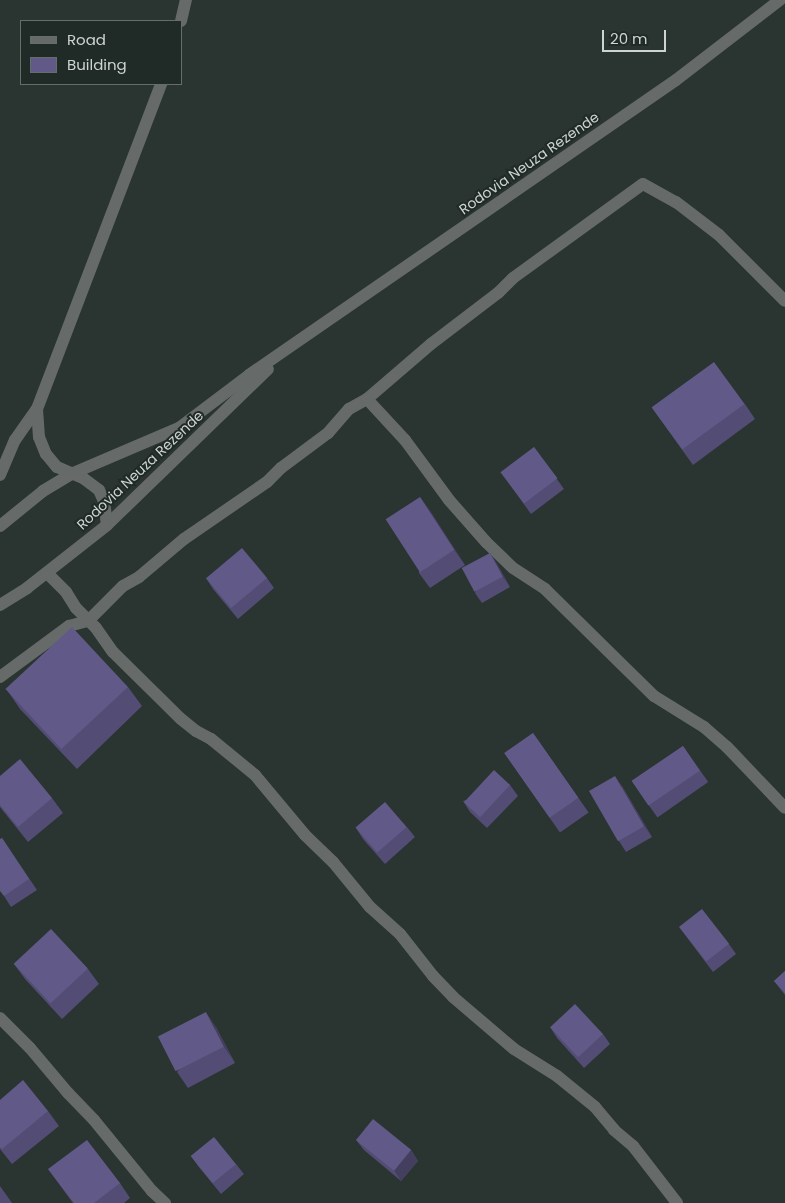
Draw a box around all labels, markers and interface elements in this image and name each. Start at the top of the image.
legend [20,20,182,85]
scale bar [605,20,669,52]
text: 20 m [610,28,648,49]
text: Road [67,29,106,50]
text: Building [67,54,127,75]
street label: Rodovia Neuza Rezende [456,108,602,218]
street label: Rodovia Neuza Rezende [73,407,207,533]

